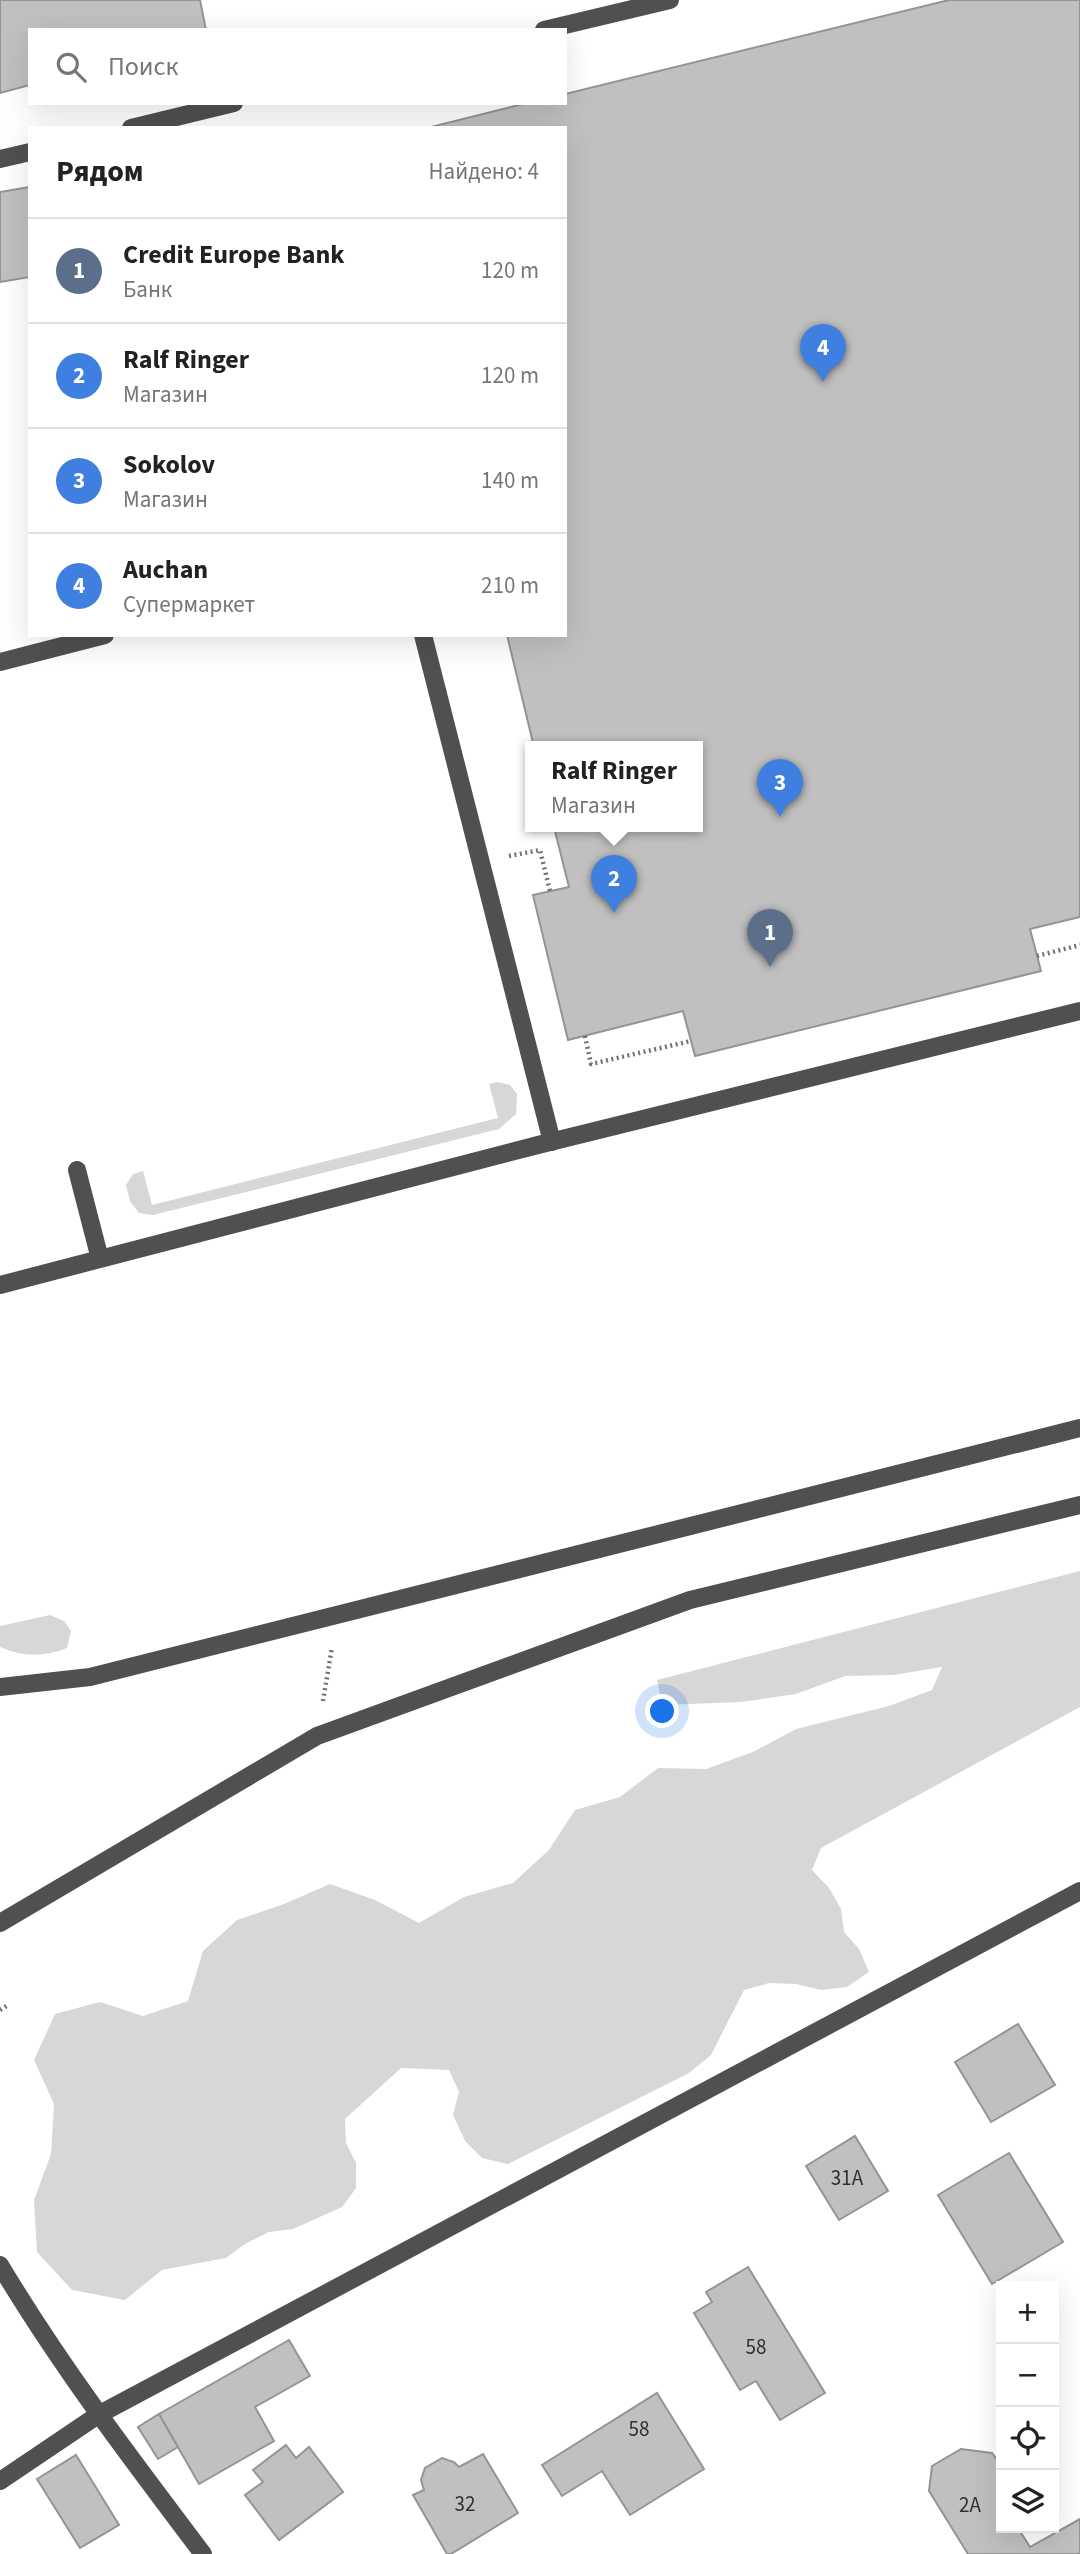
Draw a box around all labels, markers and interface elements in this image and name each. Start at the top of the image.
search box [28,28,567,105]
icon: search [52,48,90,86]
text: Поиск [108,48,178,85]
text: Рядом [56,150,144,193]
text: Найдено: 4 [429,155,539,188]
text: Credit Europe Bank [123,236,345,273]
text: 1 [73,254,85,287]
text: 120 m [481,254,539,287]
text: Банк [123,273,172,306]
pin: 4 [800,324,846,382]
text: Ralf Ringer [123,341,249,378]
text: 2 [73,359,85,392]
text: 120 m [481,359,539,392]
text: Магазин [123,378,208,411]
text: Sokolov [123,446,215,483]
text: 3 [73,464,85,497]
text: 140 m [481,464,539,497]
text: Магазин [123,483,208,516]
text: Auchan [123,551,208,588]
text: 4 [73,569,85,602]
text: 210 m [481,569,539,602]
text: Супермаркет [123,588,255,621]
popup [525,741,703,832]
text: Ralf Ringer [551,752,677,789]
pin: 3 [757,759,803,817]
text: Магазин [551,789,636,822]
pin: 2 [591,855,637,913]
pin: 1 [747,909,793,967]
your location [645,1694,679,1728]
house number: 31А [831,2163,864,2193]
map controls [996,2281,1059,2533]
button: + [996,2281,1059,2344]
house number: 58 [746,2332,766,2362]
button: − [996,2344,1059,2407]
button: locate [996,2407,1059,2470]
house number: 58 [629,2414,649,2444]
button: layers [996,2470,1059,2533]
house number: 32 [455,2489,475,2519]
house number: 2А [959,2490,981,2520]

